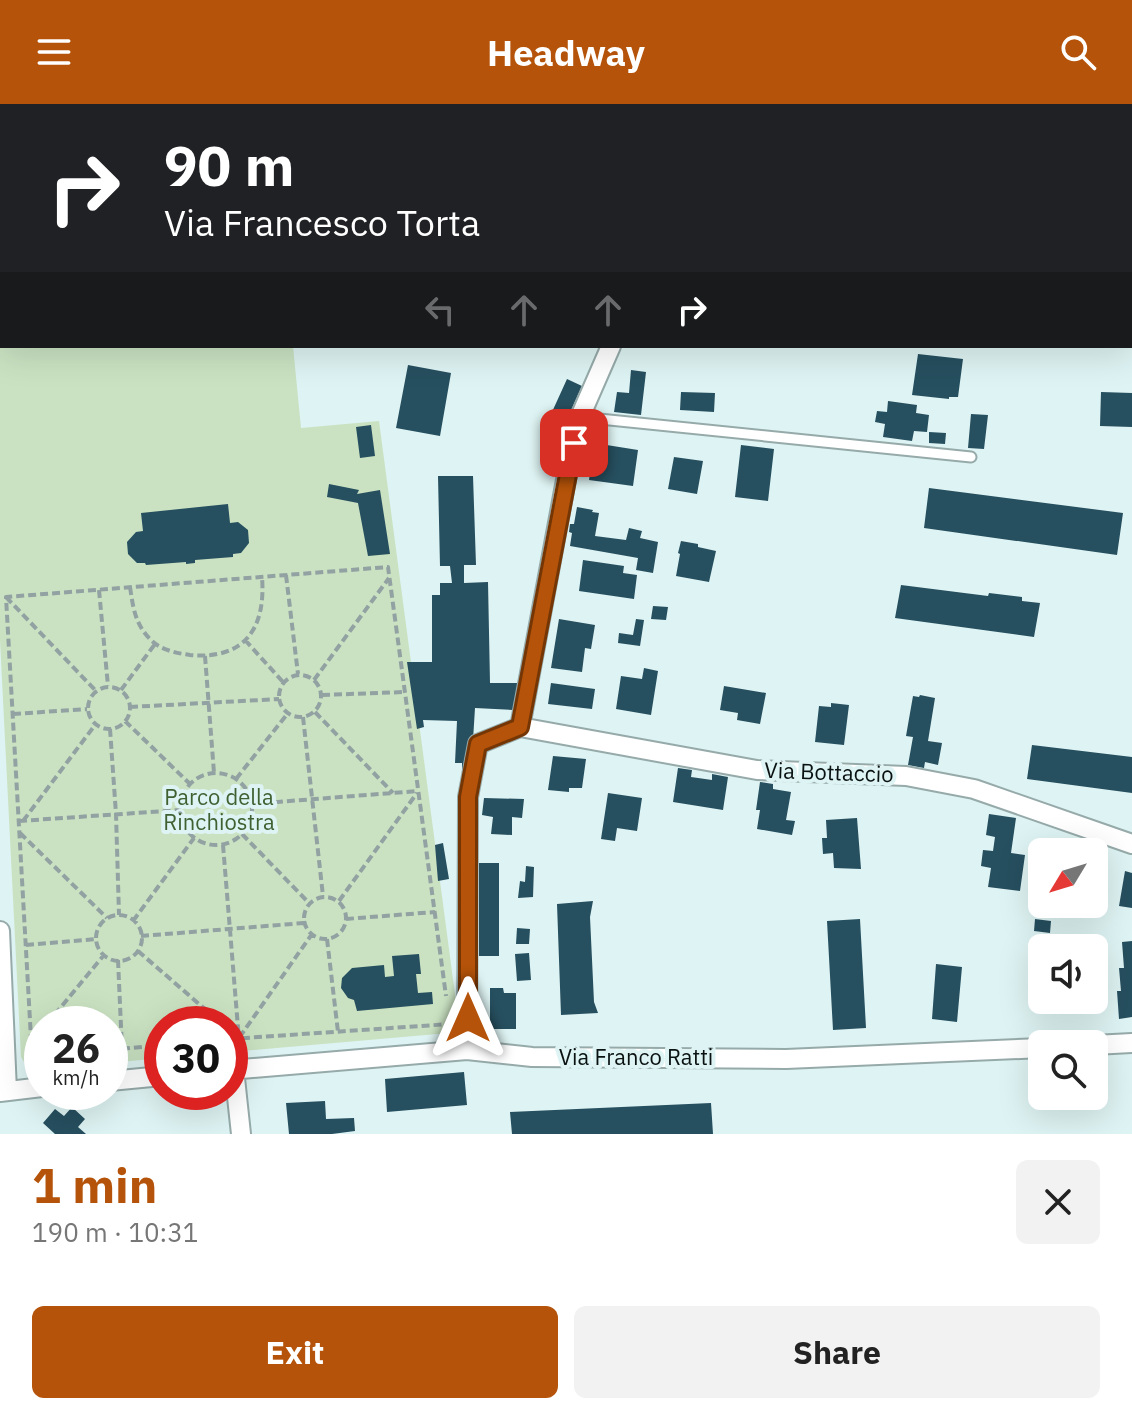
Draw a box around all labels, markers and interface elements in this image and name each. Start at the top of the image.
text: Headway [487,29,645,76]
icon: menu [32,30,76,74]
icon: search [1056,30,1100,74]
text: 90 m [164,129,294,201]
icon: right [32,136,136,240]
text: Via Francesco Torta [164,199,480,246]
icon: left [418,288,462,332]
icon: ahead [502,288,546,332]
icon: ahead [586,288,630,332]
icon: right [670,288,714,332]
pin [540,409,608,477]
icon: arrive [552,421,596,465]
street label: Via Bottaccio [764,755,894,788]
park label: Parco della Rinchiostra [163,782,275,836]
north arrow [1028,838,1108,918]
map controls [1028,838,1108,1110]
button: sound [1028,934,1108,1014]
position arrow [426,976,510,1060]
speed limit sign: 30 [144,1006,248,1110]
text: 26 [52,1022,100,1074]
button: search [1028,1030,1108,1110]
street label: Via Franco Ratti [559,1042,713,1071]
text: km/h [52,1064,100,1091]
text: 1 min [32,1154,157,1216]
button: close [1016,1160,1100,1244]
text: 190 m · 10:31 [32,1215,198,1249]
button: Exit [32,1306,558,1398]
button: Share [574,1306,1100,1398]

